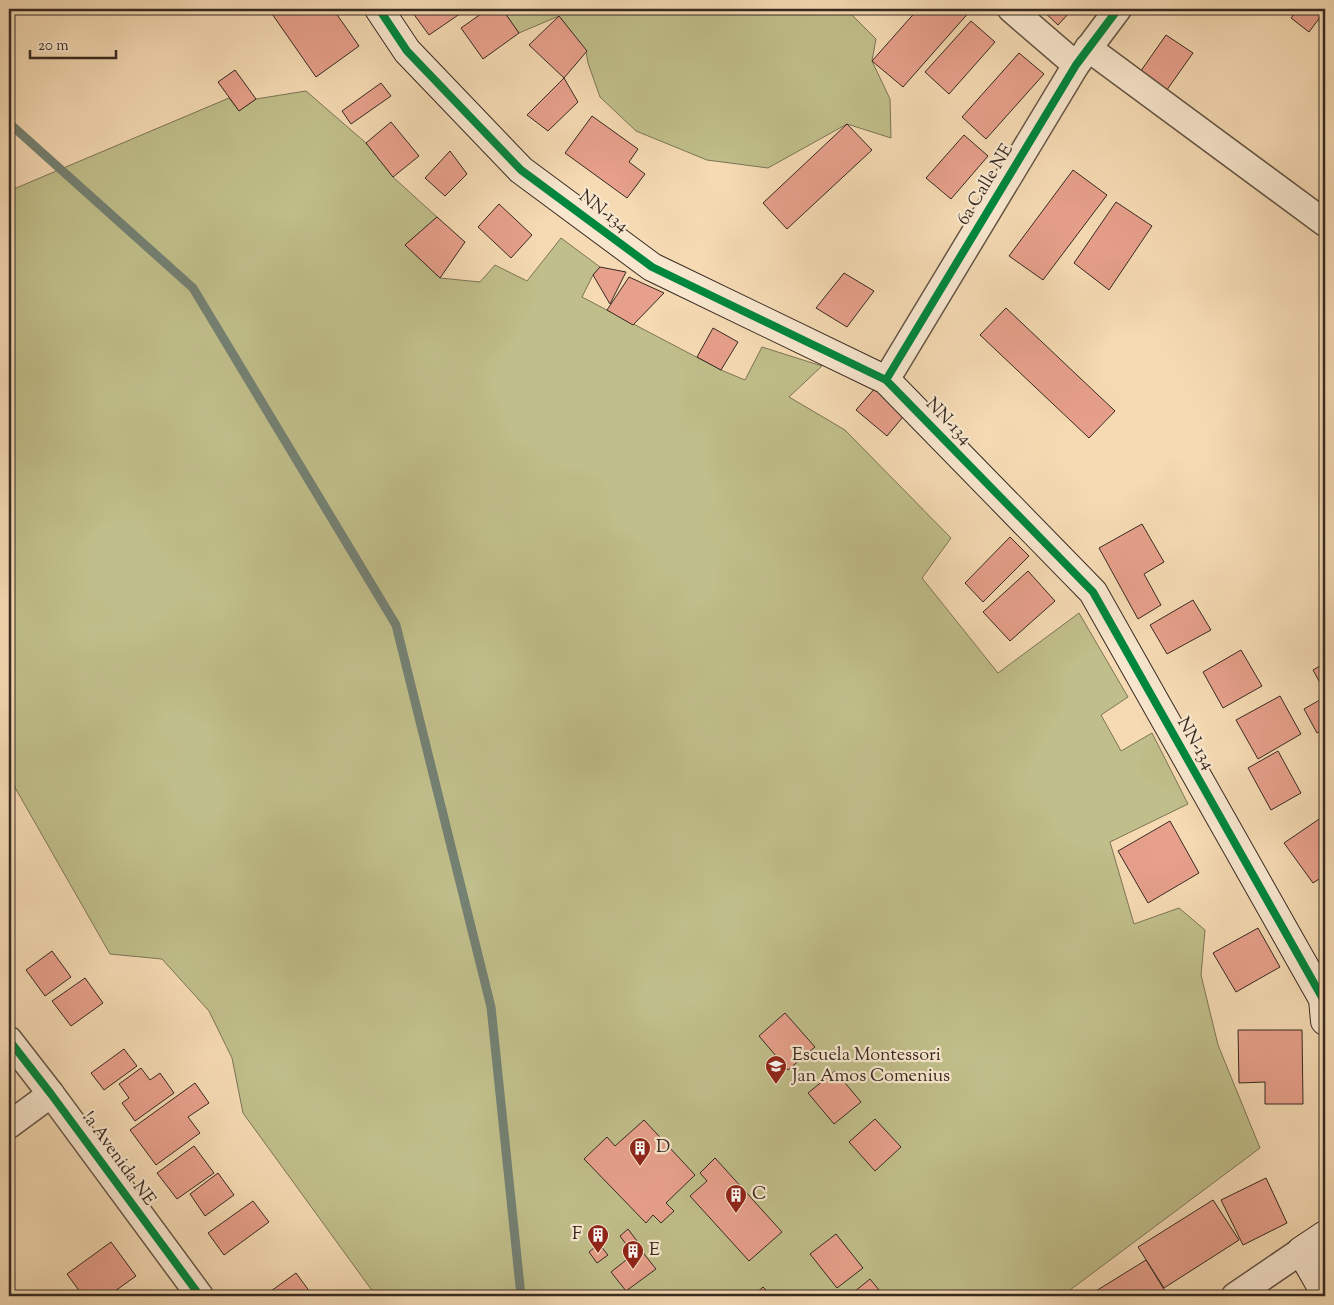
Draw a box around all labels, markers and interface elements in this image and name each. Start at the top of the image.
scale bar [30,28,116,60]
text: 20 m [38,36,69,57]
street label: 6a Calle NE [951,139,1021,231]
street label: NN-134 [572,184,634,240]
street label: NN-134 [919,393,977,451]
street label: NN-134 [1170,713,1220,775]
place label: Escuela Montessori Jan Amos Comenius [791,1043,950,1090]
school or university icon: Escuela Montessori Jan Amos Comenius [764,1054,788,1085]
street label: !a Avenida NE [75,1106,161,1212]
place label: D [656,1135,670,1161]
building icon: D [628,1136,652,1167]
place label: C [752,1182,767,1208]
building icon: C [724,1183,748,1214]
place label: F [572,1222,582,1248]
building icon: F [586,1223,610,1254]
place label: E [649,1238,660,1264]
building icon: E [621,1239,645,1270]

